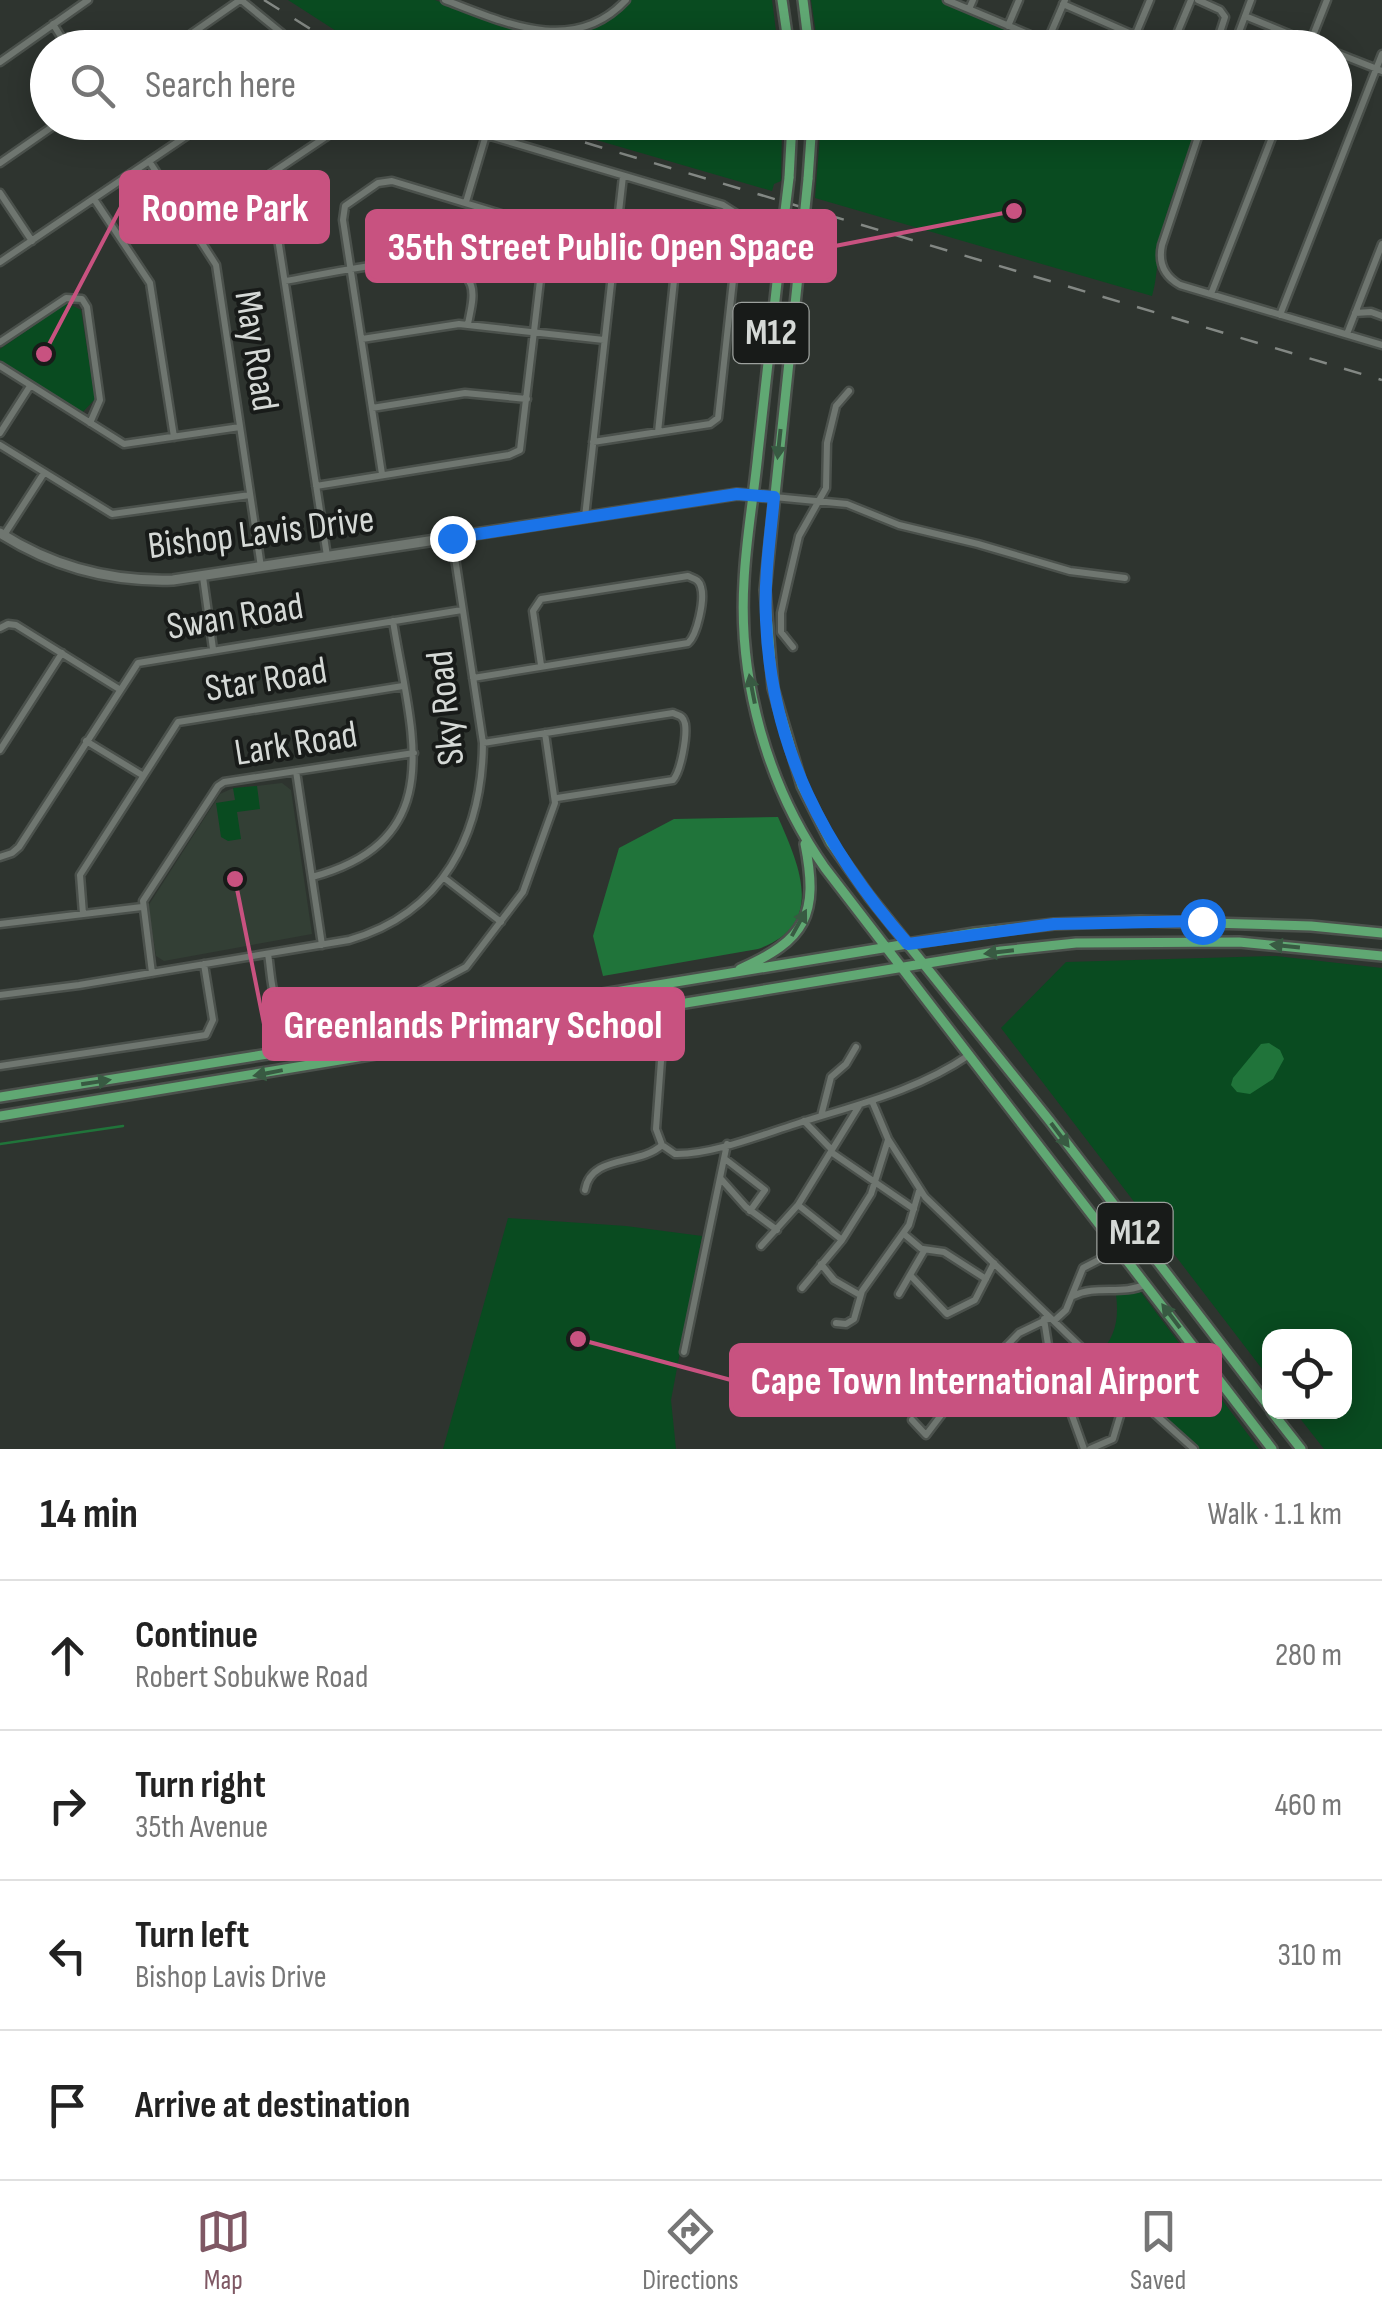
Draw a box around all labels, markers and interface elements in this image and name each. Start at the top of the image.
search box [30,30,1352,140]
icon: search [65,58,120,113]
text: Search here [145,63,296,108]
callout: Roome Park [121,172,328,242]
text: Roome Park [141,185,309,233]
callout: 35th Street Public Open Space [367,211,835,281]
text: 35th Street Public Open Space [387,224,815,272]
street label: May Road [224,288,288,414]
road number: M12 [734,303,808,363]
one-way arrow [771,428,787,460]
street label: Bishop Lavis Drive [145,497,377,569]
route end [430,516,476,562]
street label: Swan Road [164,584,306,650]
street label: Star Road [202,648,330,712]
street label: Sky Road [418,649,474,767]
one-way arrow [743,673,759,704]
street label: Lark Road [232,712,360,776]
route start [1180,899,1226,945]
one-way arrow [790,909,808,937]
one-way arrow [1269,938,1300,954]
one-way arrow [982,944,1014,960]
callout: Greenlands Primary School [264,989,683,1059]
text: Greenlands Primary School [284,1002,662,1050]
one-way arrow [252,1066,283,1081]
one-way arrow [81,1073,113,1089]
one-way arrow [1050,1122,1070,1148]
road number: M12 [1098,1203,1172,1263]
one-way arrow [1161,1303,1181,1329]
map controls [1262,1329,1352,1419]
button: locate [1262,1329,1352,1419]
callout: Cape Town International Airport [731,1345,1220,1415]
text: Cape Town International Airport [751,1358,1199,1406]
text: 14 min [40,1489,138,1540]
text: Walk · 1.1 km [1208,1495,1342,1534]
text: Continue [135,1613,258,1658]
icon: ahead [40,1628,95,1683]
text: 280 m [1275,1636,1342,1675]
text: Robert Sobukwe Road [135,1658,368,1697]
text: Turn right [135,1763,266,1808]
icon: right [40,1778,95,1833]
text: 460 m [1275,1786,1342,1825]
text: 35th Avenue [135,1808,268,1847]
text: Turn left [135,1913,249,1958]
icon: left [40,1928,95,1983]
text: 310 m [1277,1936,1342,1975]
text: Bishop Lavis Drive [135,1958,327,1997]
icon: arrive [40,2078,95,2133]
text: Arrive at destination [135,2083,410,2128]
tab: Map [196,2204,251,2297]
tab: Directions [642,2204,739,2297]
tab: Saved [1130,2204,1186,2297]

